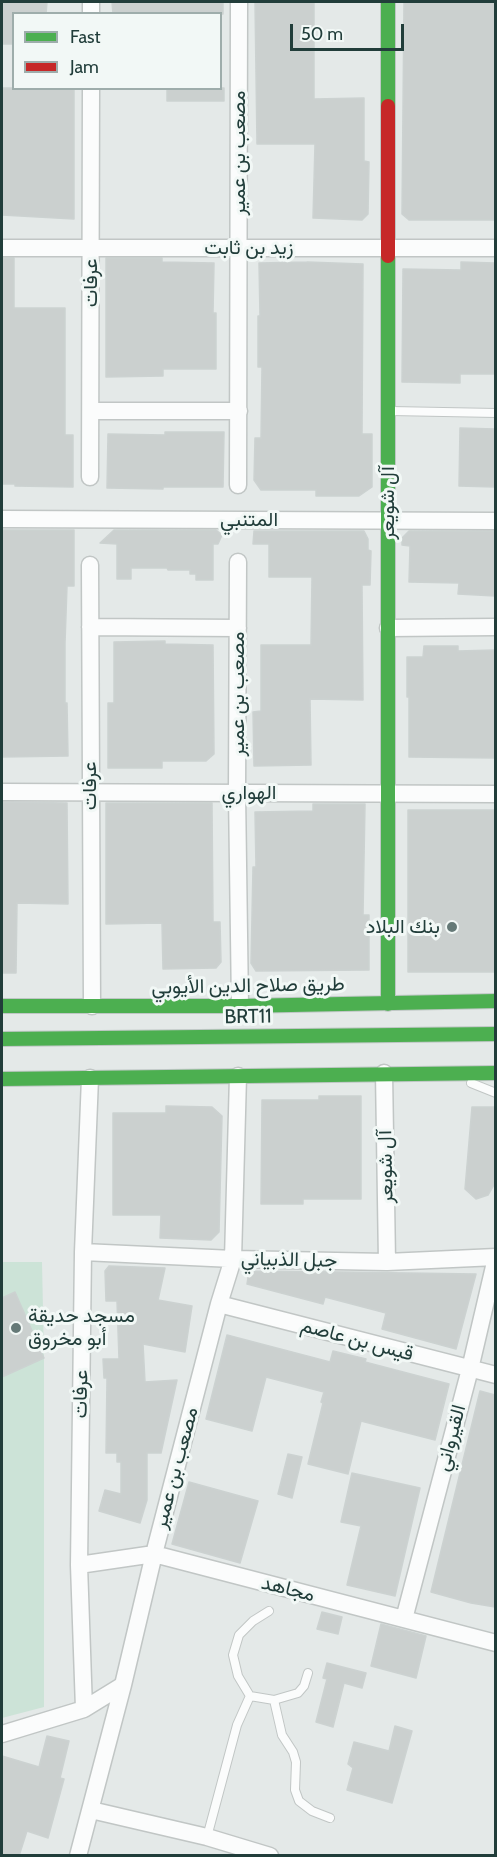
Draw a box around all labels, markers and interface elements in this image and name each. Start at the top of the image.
legend [12,12,222,90]
scale bar [293,12,407,50]
text: 50 m [301,23,343,45]
text: Fast [70,26,101,48]
text: Jam [70,56,99,78]
street label: مصعب بن عمير [227,91,251,215]
street label: زيد بن ثابت [204,236,294,260]
street label: عرفات [79,259,103,307]
street label: آل شويعر [376,466,400,540]
street label: المتنبي [220,508,278,532]
street label: مصعب بن عمير [226,632,250,756]
street label: عرفات [78,762,102,810]
street label: الهواري [222,781,276,805]
place label: بنك البلاد [366,915,440,939]
marker: بنك البلاد [445,920,459,934]
street label: طريق صلاح الدين الأيوبي [151,972,345,1000]
street label: BRT11 [224,1005,272,1029]
street label: آل شويعر [373,1130,399,1204]
street label: جبل الذبياني [241,1247,337,1273]
place label: مسجد حديقة أبو مخروق [28,1304,135,1351]
street label: قيس بن عاصم [298,1313,416,1367]
marker: مسجد حديقة أبو مخروق [9,1321,23,1335]
street label: عرفات [69,1369,93,1419]
street label: القيرواني [431,1402,471,1474]
street label: مصعب بن عمير [148,1405,204,1531]
street label: مجاهد [259,1571,317,1607]

